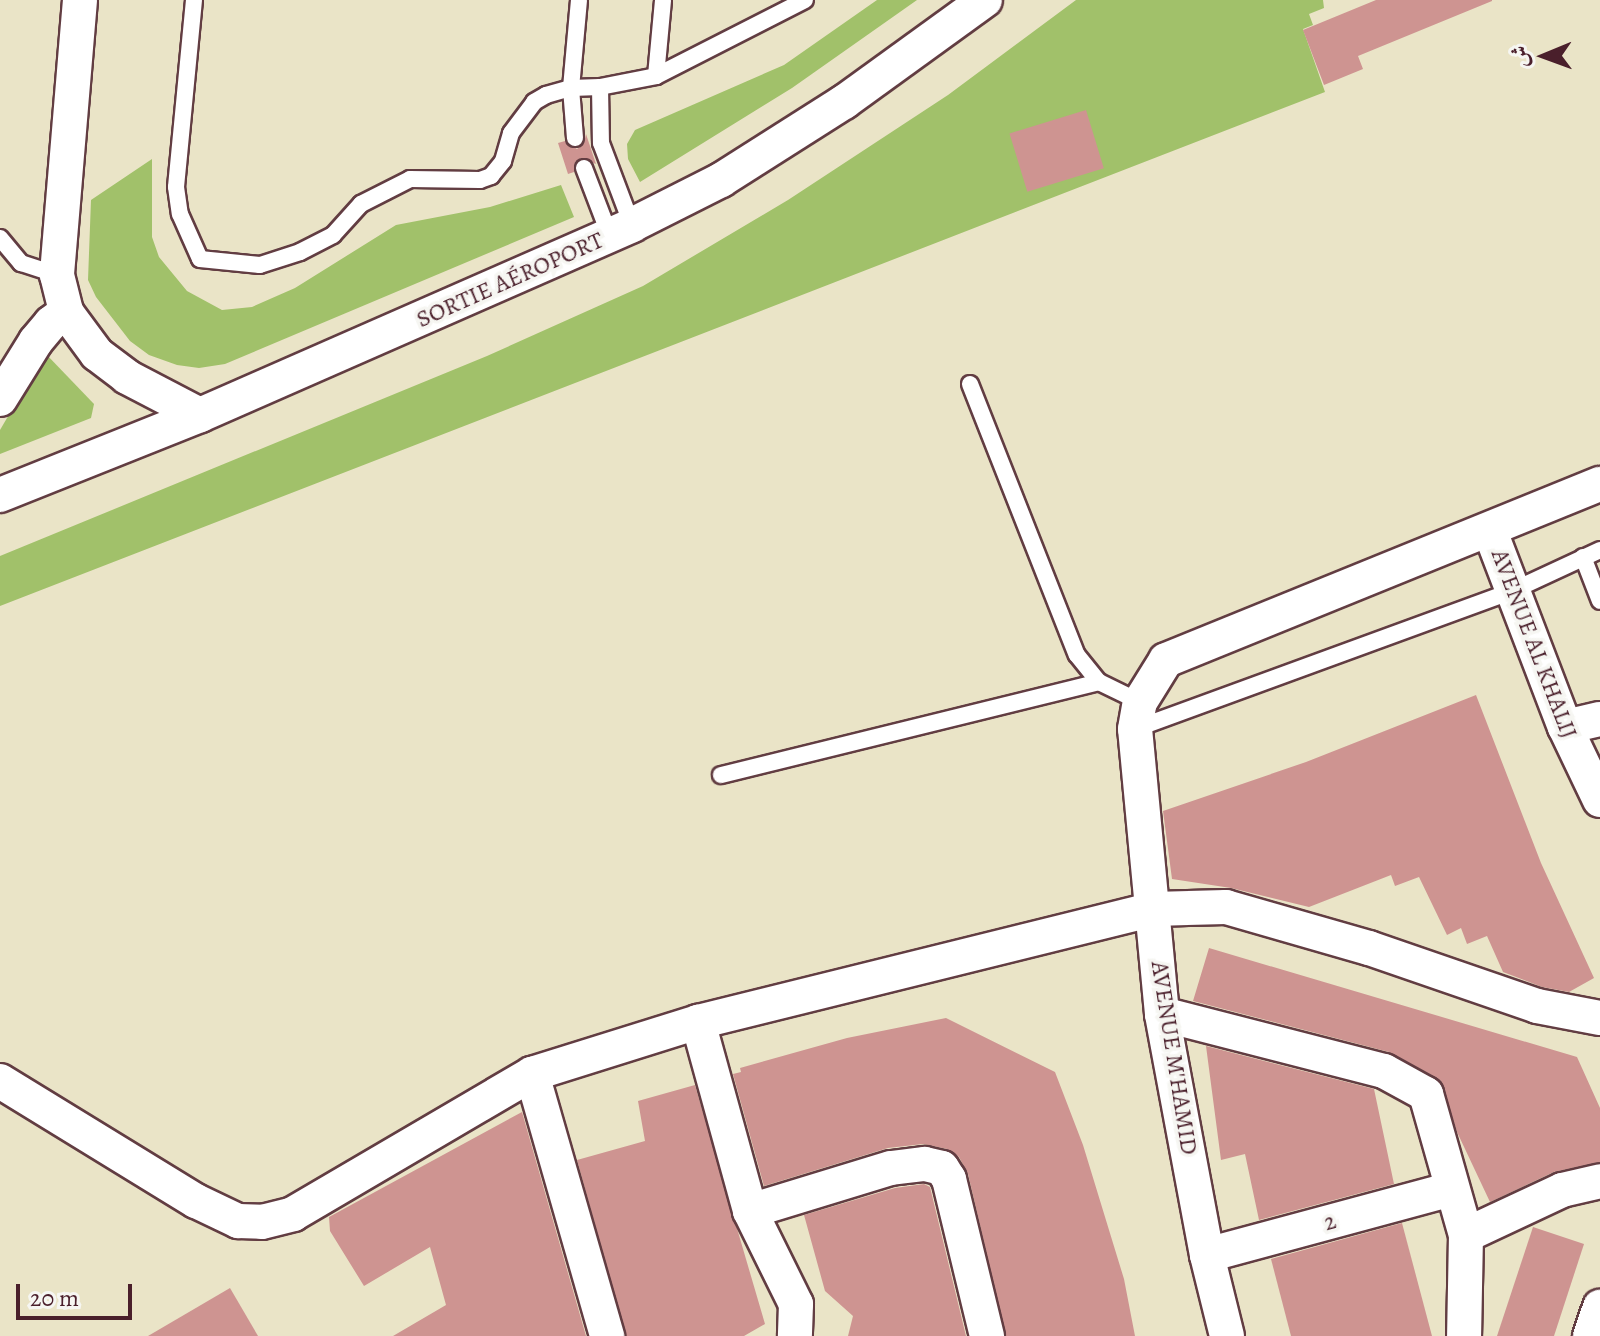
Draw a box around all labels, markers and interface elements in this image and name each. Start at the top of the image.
north arrow [1504,16,1584,96]
text: ش [1505,45,1535,68]
street label: SORTIE AÉROPORT [412,226,608,334]
street label: AVENUE AL KHALIJ [1485,545,1583,743]
street label: AVENUE M'HAMID [1144,959,1204,1157]
street label: 2 [1321,1207,1339,1237]
scale bar [20,1268,136,1318]
text: 20 m [30,1282,79,1314]

